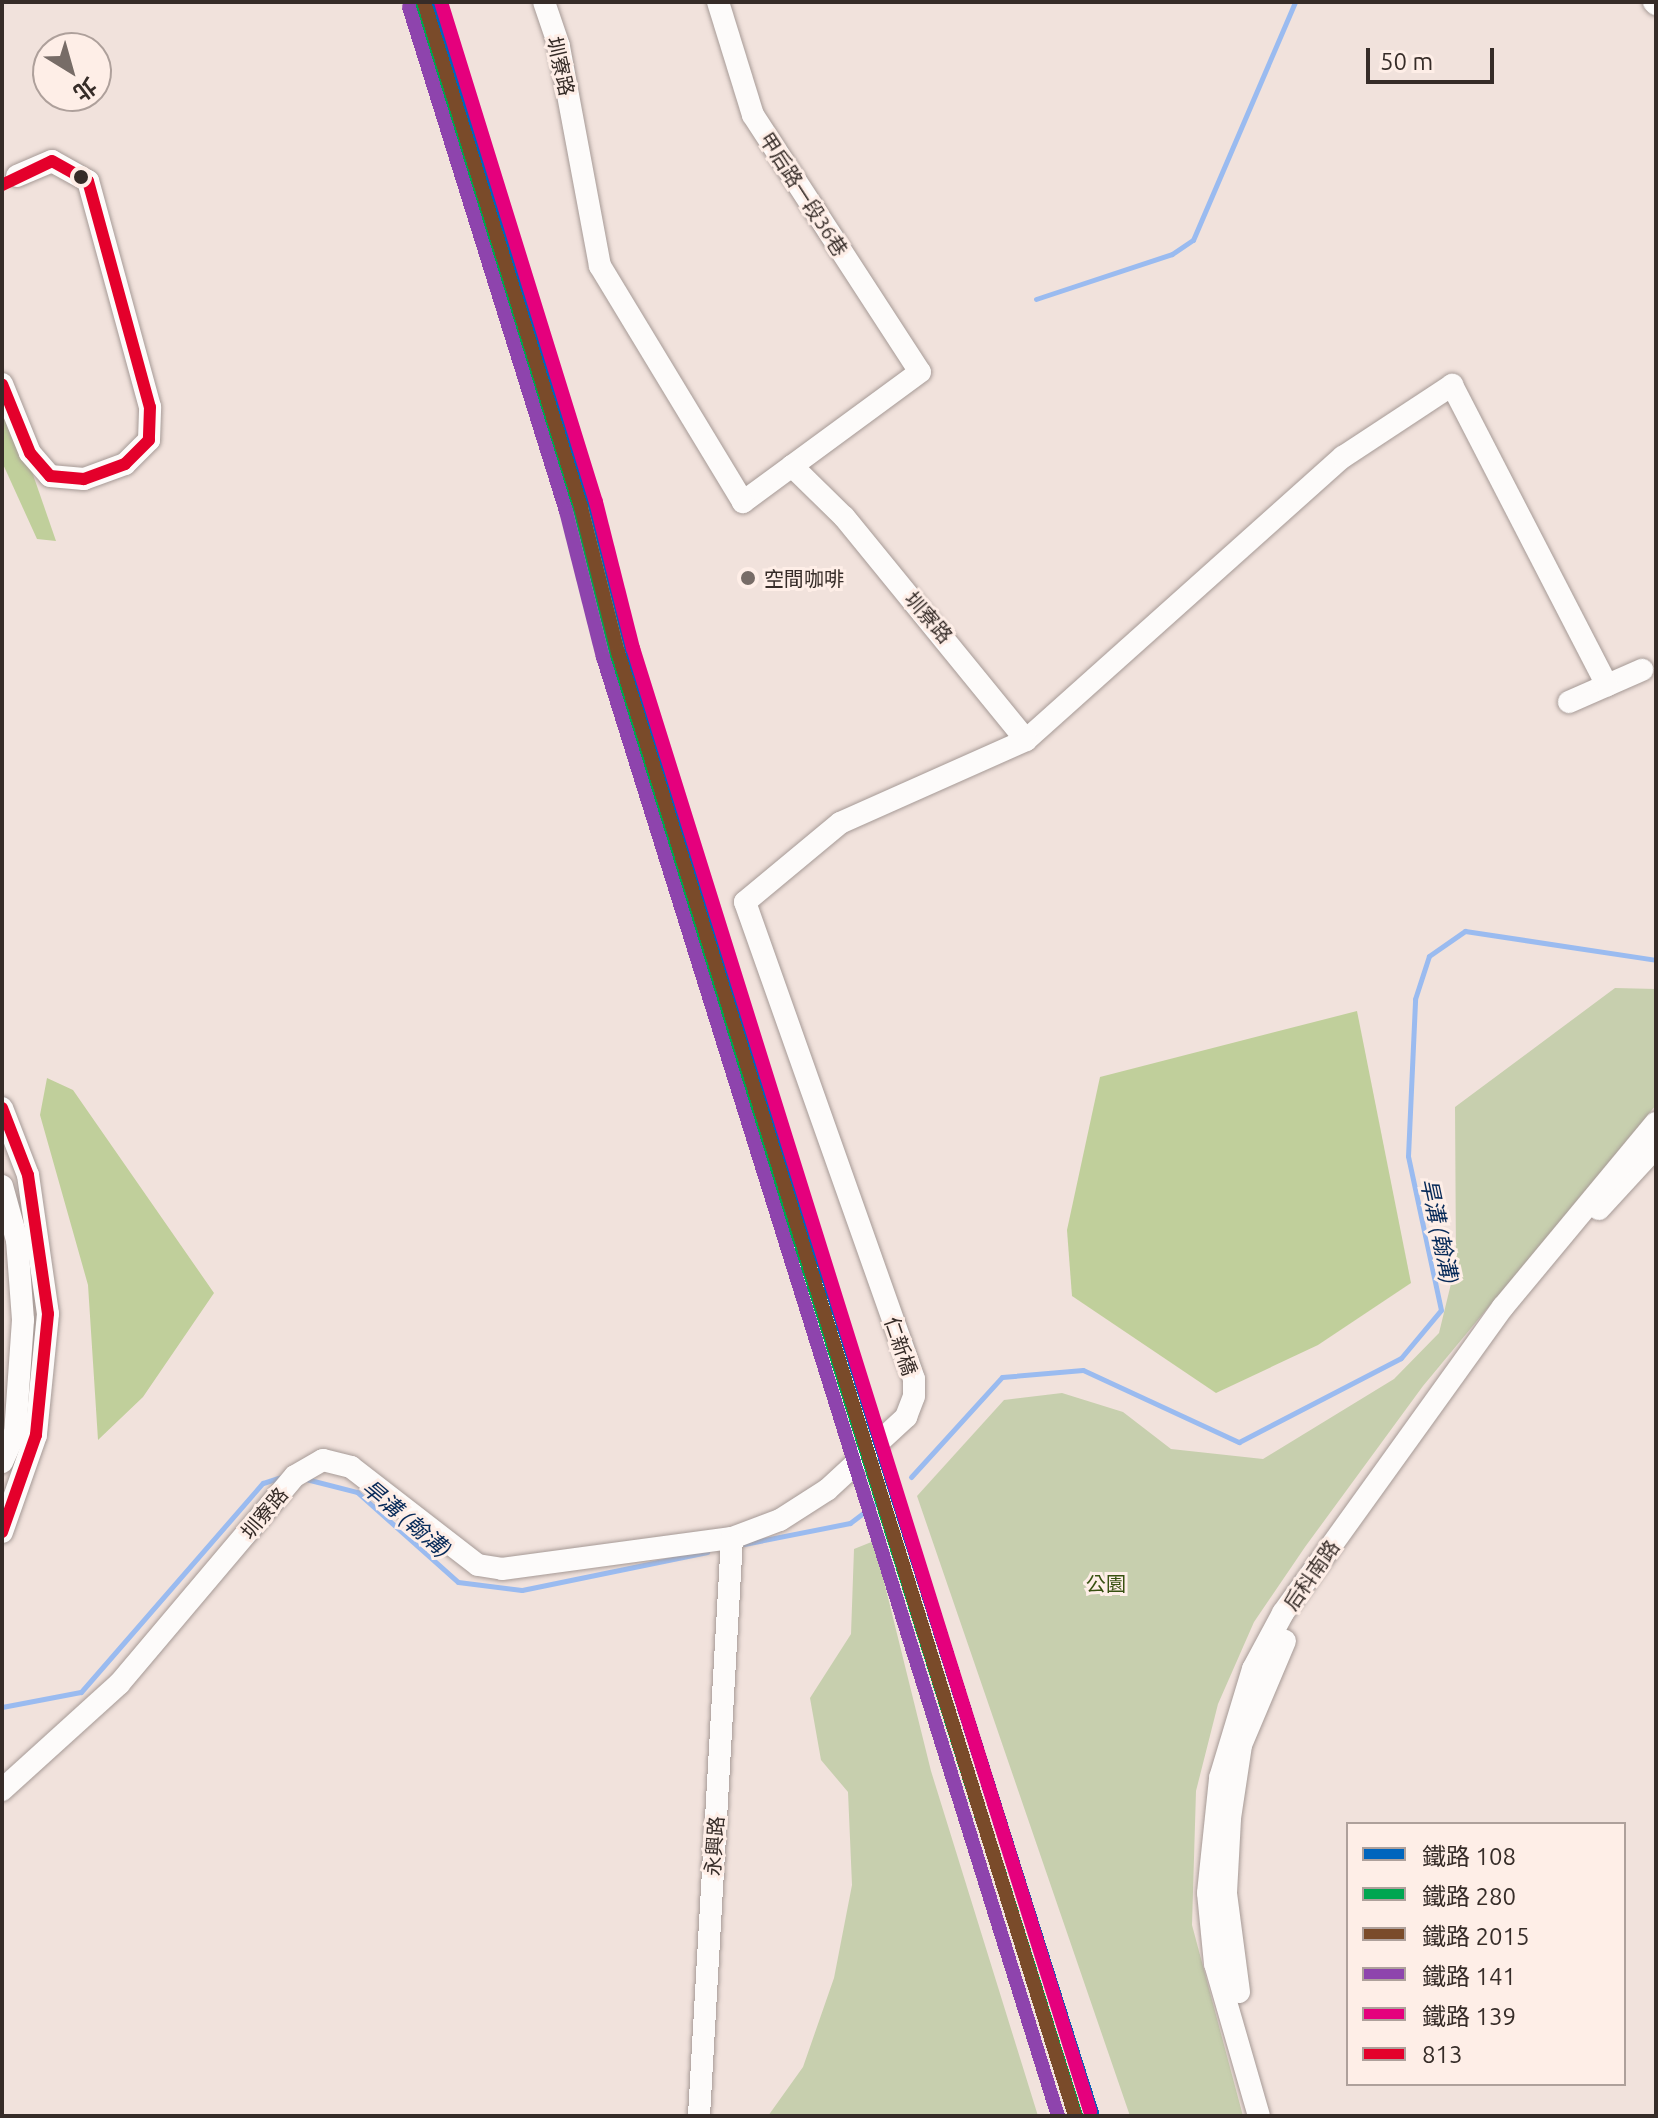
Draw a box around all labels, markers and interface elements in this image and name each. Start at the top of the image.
north arrow [32,32,112,112]
scale bar [1370,32,1498,82]
street label: 圳寮路 [543,34,579,98]
text: 50 m [1380,48,1433,75]
text: 北 [69,73,102,107]
street label: 甲后路一段36巷 [755,128,853,260]
unlabelled marker [73,169,89,185]
place label: 空間咖啡 [764,566,844,590]
marker: 空間咖啡 [739,569,757,587]
street label: 圳寮路 [900,586,958,648]
water label: 旱溝 (翰溝) [1416,1176,1464,1286]
street label: 仁新橋 [880,1314,922,1378]
water label: 旱溝 (翰溝) [357,1473,457,1563]
street label: 圳寮路 [236,1482,292,1544]
street label: 后科南路 [1278,1535,1344,1615]
park label: 公園 [1086,1571,1126,1595]
street label: 永興路 [700,1815,728,1877]
legend [1346,1822,1626,2086]
text: 鐵路 108 [1422,1843,1516,1870]
text: 鐵路 280 [1422,1883,1516,1910]
text: 鐵路 2015 [1422,1923,1530,1950]
text: 鐵路 141 [1422,1963,1516,1990]
text: 鐵路 139 [1422,2003,1516,2030]
text: 813 [1422,2041,1463,2068]

